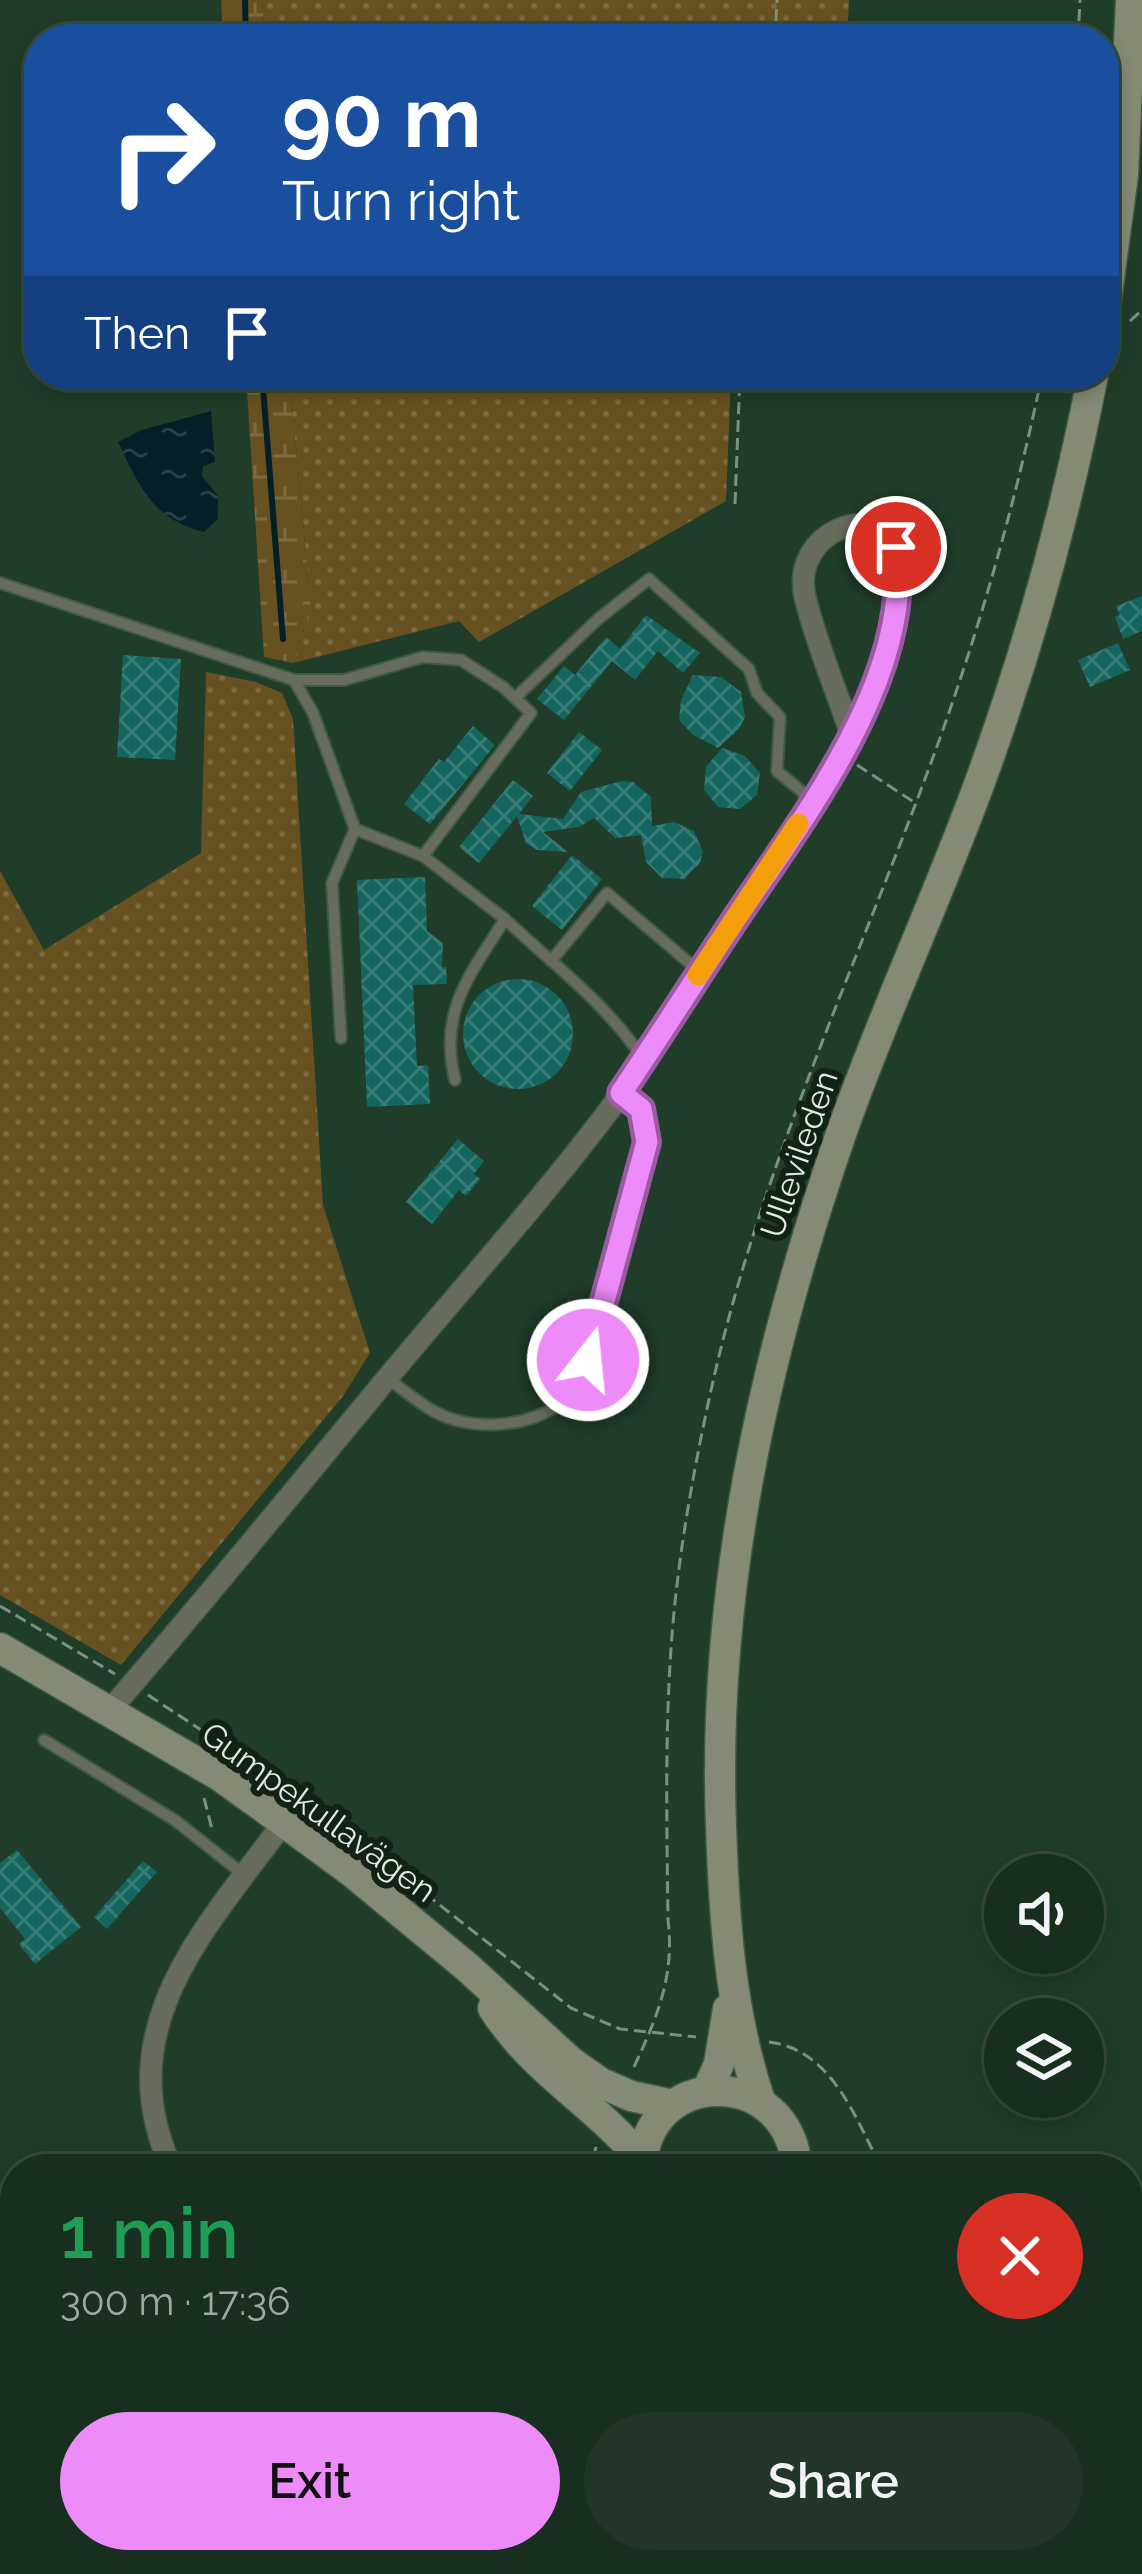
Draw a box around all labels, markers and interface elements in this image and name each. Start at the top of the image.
text: 90 m [282,68,481,167]
icon: right [84,72,240,228]
text: Turn right [282,169,520,233]
icon: arrive [214,300,280,366]
text: Then [84,307,190,360]
pin [845,496,947,598]
icon: arrive [863,514,929,580]
street label: Ullevileden [752,1065,846,1243]
position arrow [525,1297,651,1423]
street label: Gumpekullavägen [194,1714,444,1910]
map controls [984,1854,1104,2118]
button: sound [984,1854,1104,1974]
button: layers [984,1998,1104,2118]
text: 1 min [60,2190,239,2275]
button: close [957,2193,1083,2319]
text: 300 m · 17:36 [60,2278,291,2324]
button: Exit [60,2412,560,2550]
button: Share [584,2412,1083,2550]

